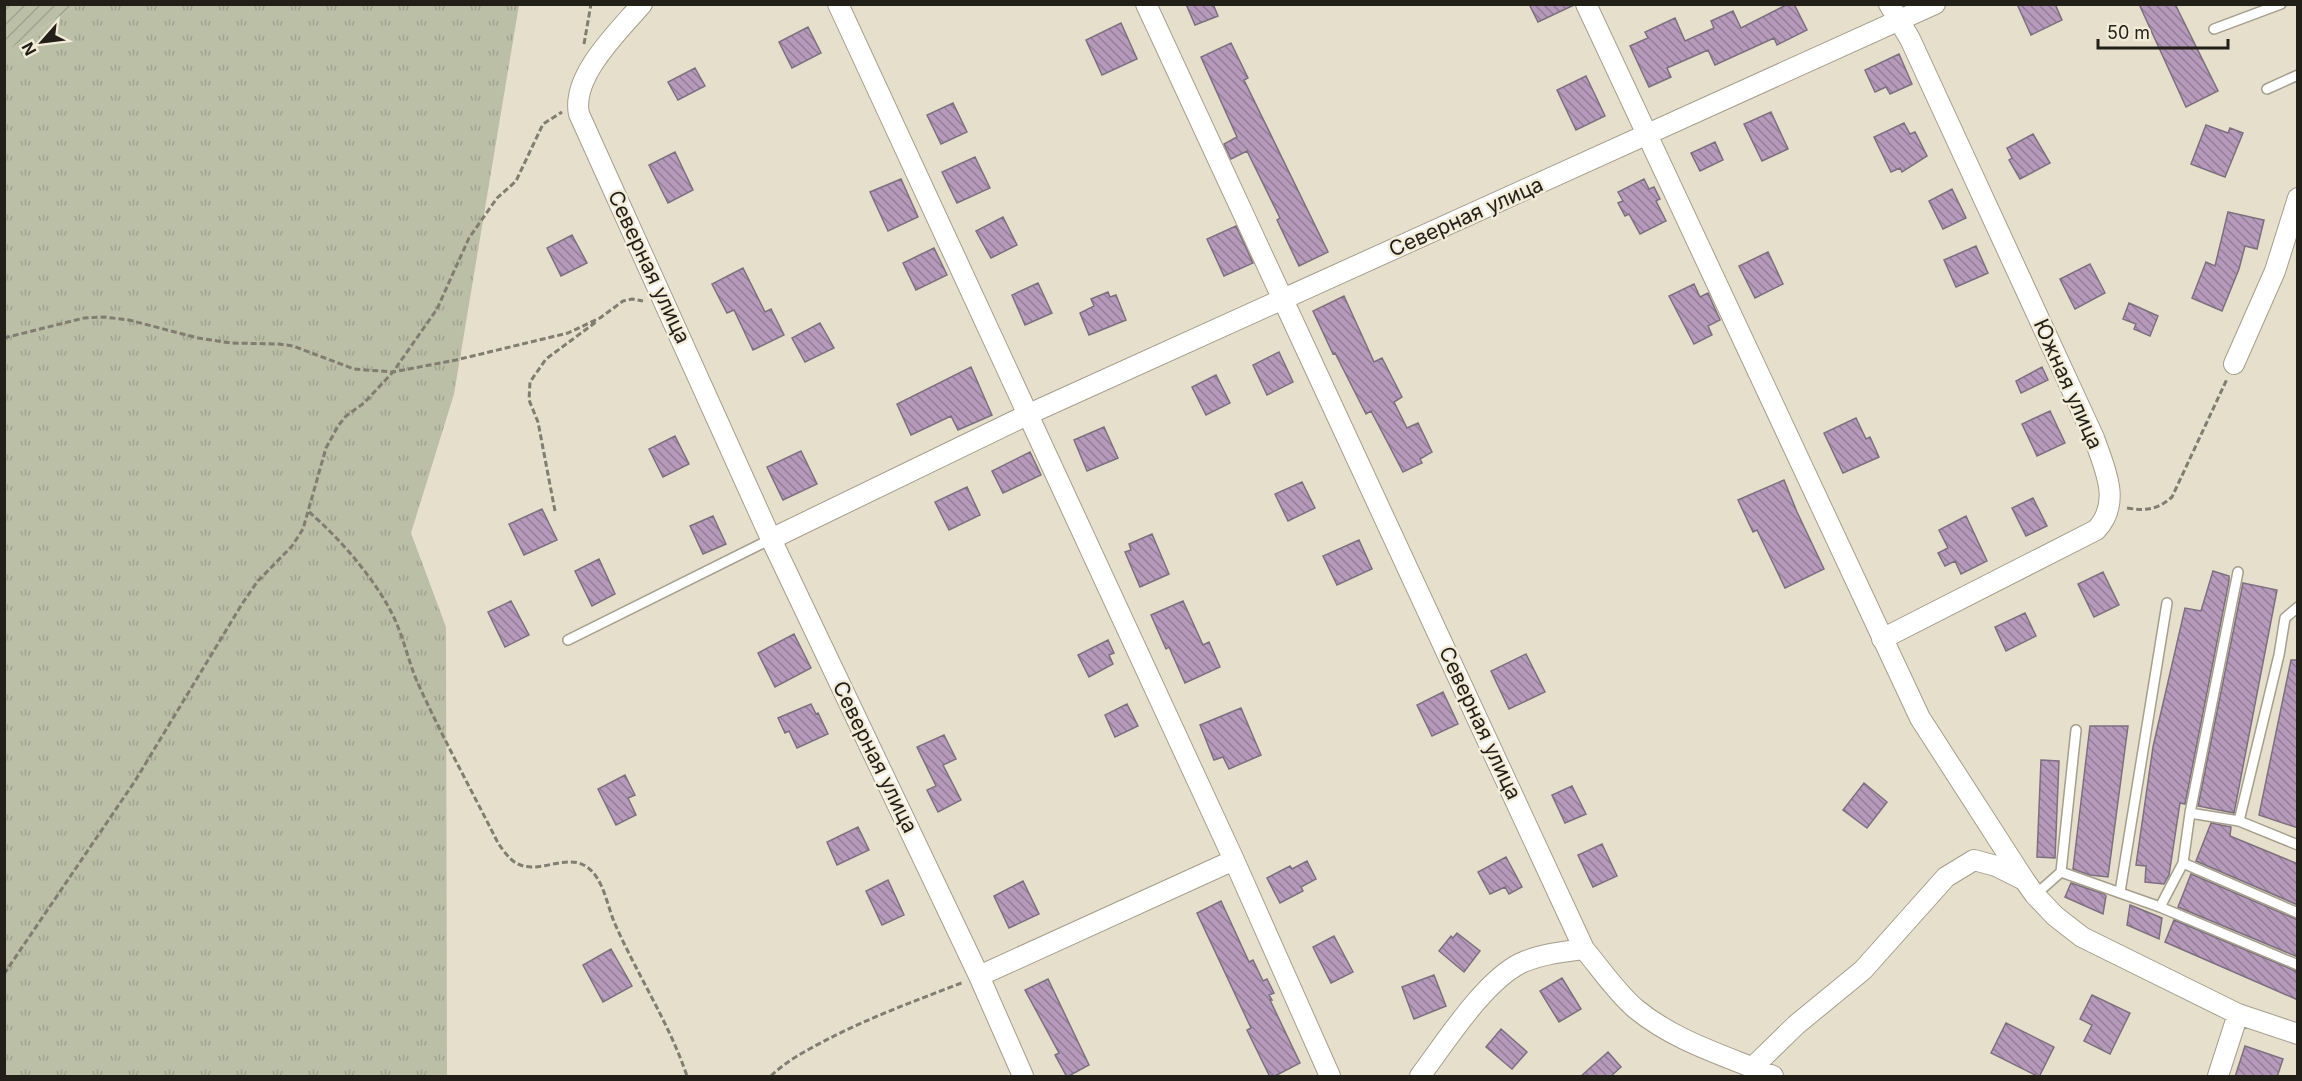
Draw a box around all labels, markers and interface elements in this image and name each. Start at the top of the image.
north arrow [12,12,72,72]
scale bar [2098,12,2228,50]
text: 50 m [2107,22,2150,43]
text: N [17,39,40,59]
street label: Северная улица [1385,171,1547,262]
street label: Северная улица [603,186,696,347]
street label: Южная улица [2029,315,2108,453]
street label: Северная улица [1434,642,1527,803]
street label: Северная улица [828,677,923,837]

